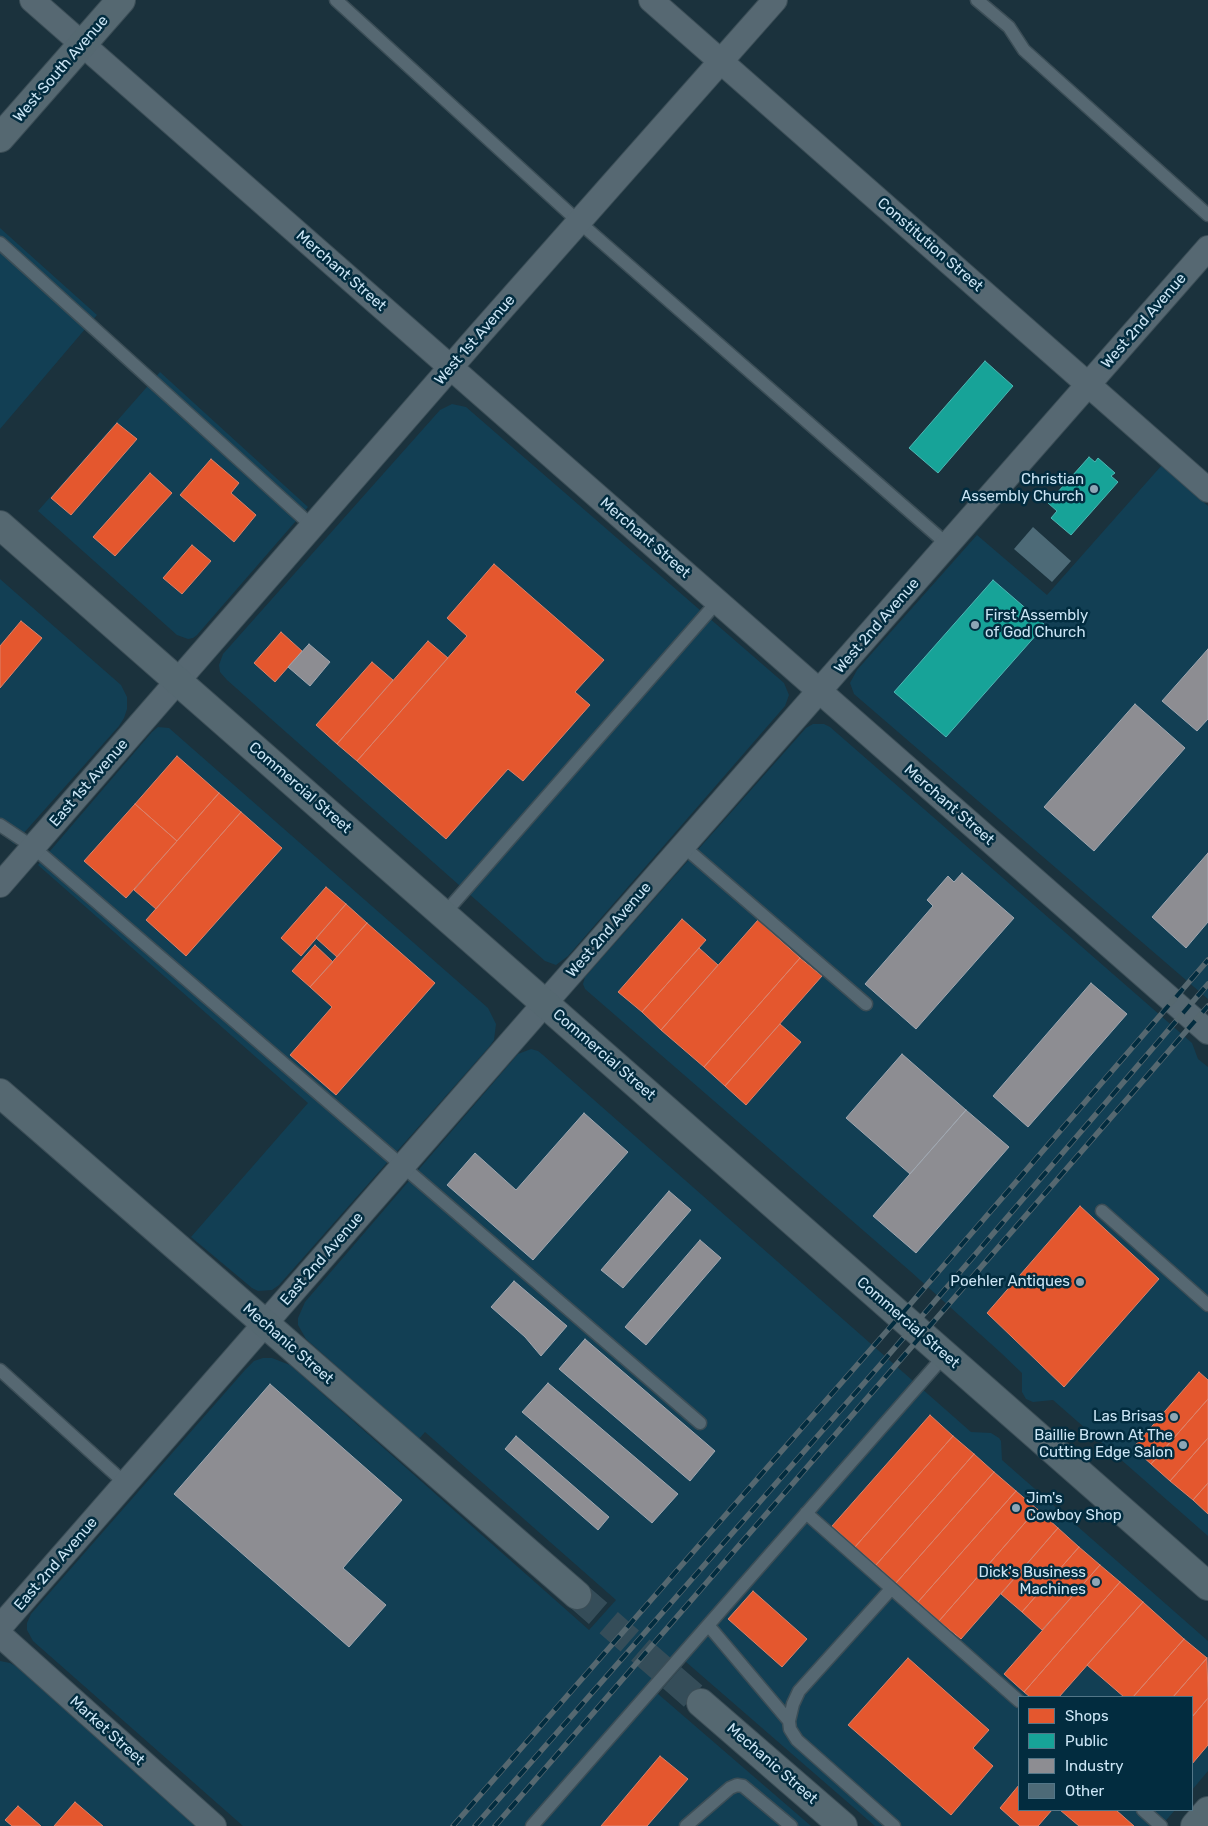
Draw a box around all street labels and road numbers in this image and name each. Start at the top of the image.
street label: West South Avenue [10,12,112,126]
street label: Constitution Street [874,194,986,296]
street label: Merchant Street [292,227,390,315]
street label: West 2nd Avenue [1098,270,1190,372]
street label: West 1st Avenue [431,291,519,389]
street label: Merchant Street [596,494,694,582]
street label: West 2nd Avenue [831,575,923,677]
street label: East 1st Avenue [46,735,132,831]
street label: Commercial Street [245,739,355,837]
street label: Merchant Street [900,761,998,849]
street label: West 2nd Avenue [563,879,655,981]
street label: Commercial Street [549,1006,659,1104]
street label: East 2nd Avenue [277,1209,367,1309]
street label: Commercial Street [853,1274,963,1372]
street label: Mechanic Street [239,1300,337,1388]
street label: East 2nd Avenue [11,1514,101,1614]
street label: Market Street [66,1693,148,1769]
street label: Mechanic Street [723,1720,821,1808]

